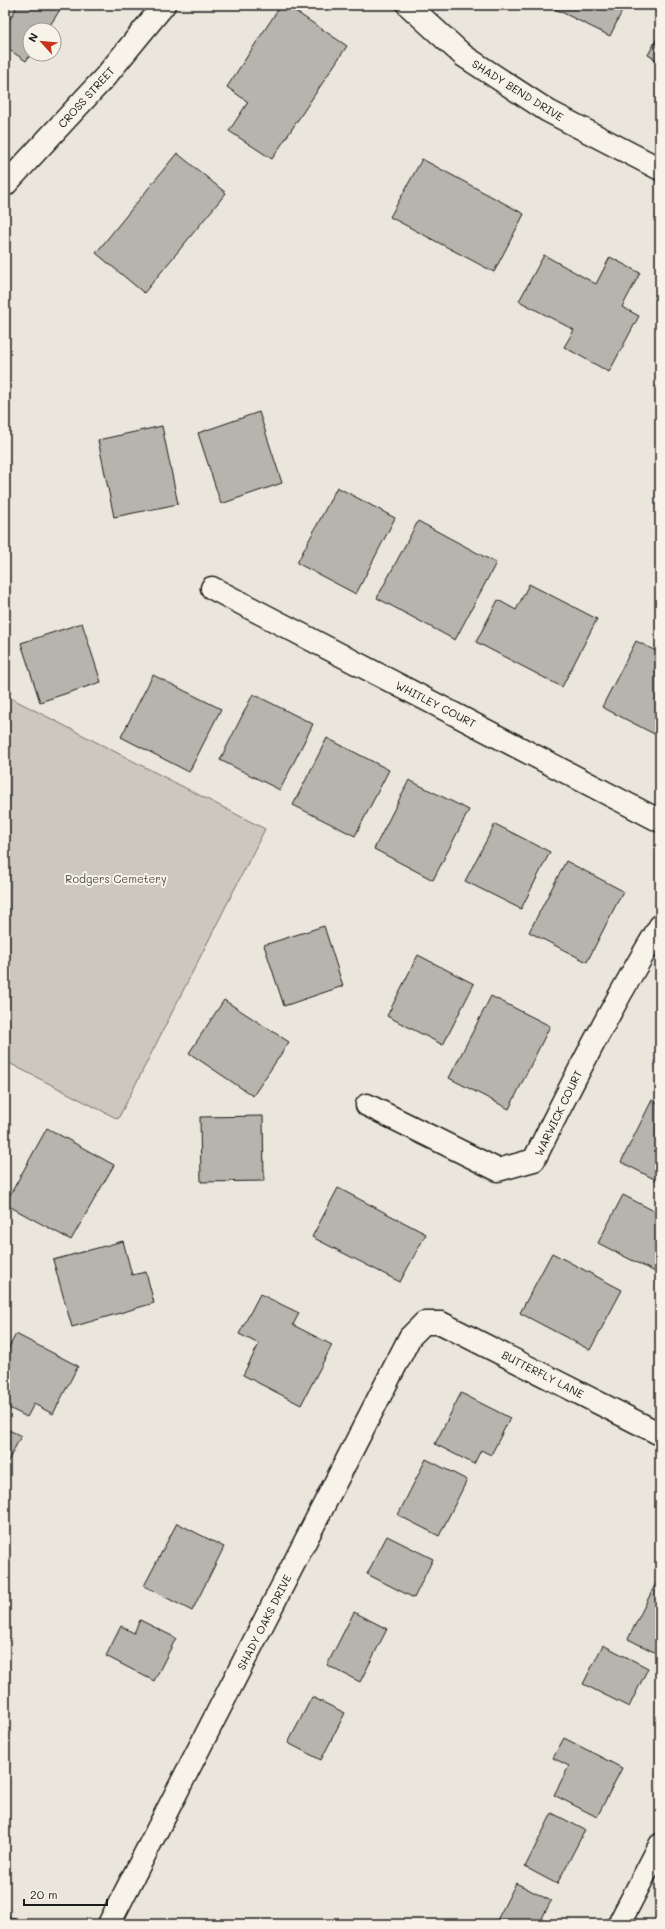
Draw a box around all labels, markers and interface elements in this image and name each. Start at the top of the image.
north arrow [22,22,62,62]
text: N [24,30,41,44]
street label: SHADY BEND DRIVE [469,56,567,124]
street label: CROSS STREET [54,63,118,131]
street label: WHITLEY COURT [393,677,479,731]
park label: Rodgers Cemetery [65,871,167,886]
street label: WARWICK COURT [531,1067,585,1159]
street label: BUTTERFLY LANE [499,1347,587,1401]
street label: SHADY OAKS DRIVE [233,1572,295,1672]
scale bar [24,1881,107,1907]
text: 20 m [30,1886,58,1902]

